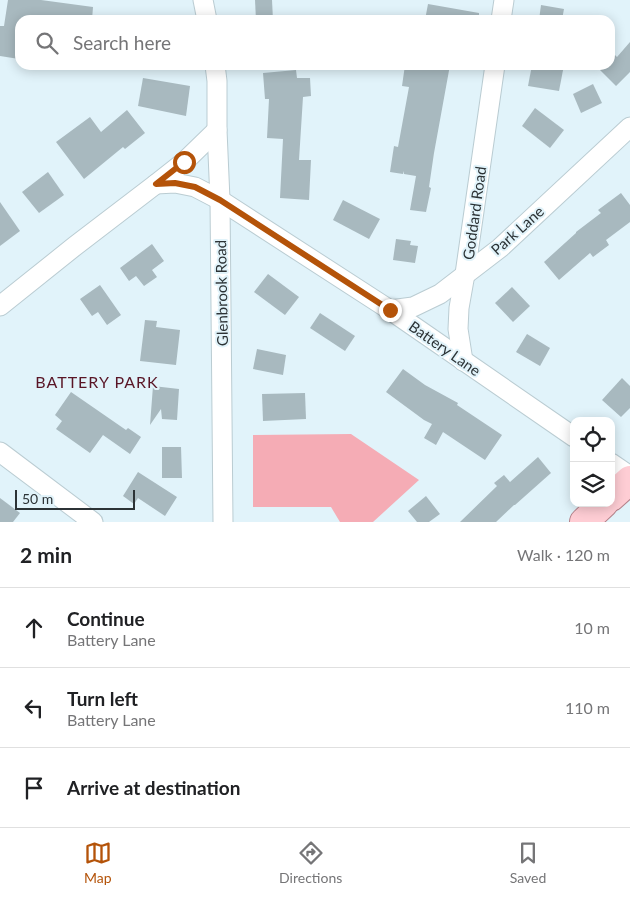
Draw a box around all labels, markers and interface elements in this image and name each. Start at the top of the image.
search box [15,15,615,70]
icon: search [33,29,61,57]
text: Search here [73,31,171,54]
route start [173,151,196,174]
street label: Goddard Road [459,165,489,261]
street label: Park Lane [487,202,547,258]
street label: Glenbrook Road [211,240,231,346]
route end [379,299,402,322]
street label: Battery Lane [406,317,484,379]
district label: BATTERY PARK [35,372,159,391]
map controls [570,417,615,507]
button: locate [570,417,615,462]
button: layers [570,462,615,507]
scale bar [15,487,135,510]
text: 50 m [22,490,53,507]
text: 2 min [20,542,72,567]
text: Walk · 120 m [517,545,610,564]
text: Continue [67,607,145,630]
icon: ahead [20,614,48,642]
text: 10 m [574,618,610,637]
text: Battery Lane [67,630,156,649]
text: Turn left [67,687,138,710]
icon: left [20,694,48,722]
text: 110 m [565,698,610,717]
text: Battery Lane [67,710,156,729]
icon: arrive [20,774,48,802]
text: Arrive at destination [67,776,240,799]
tab: Map [84,839,112,886]
tab: Directions [279,839,342,886]
tab: Saved [510,839,546,886]

